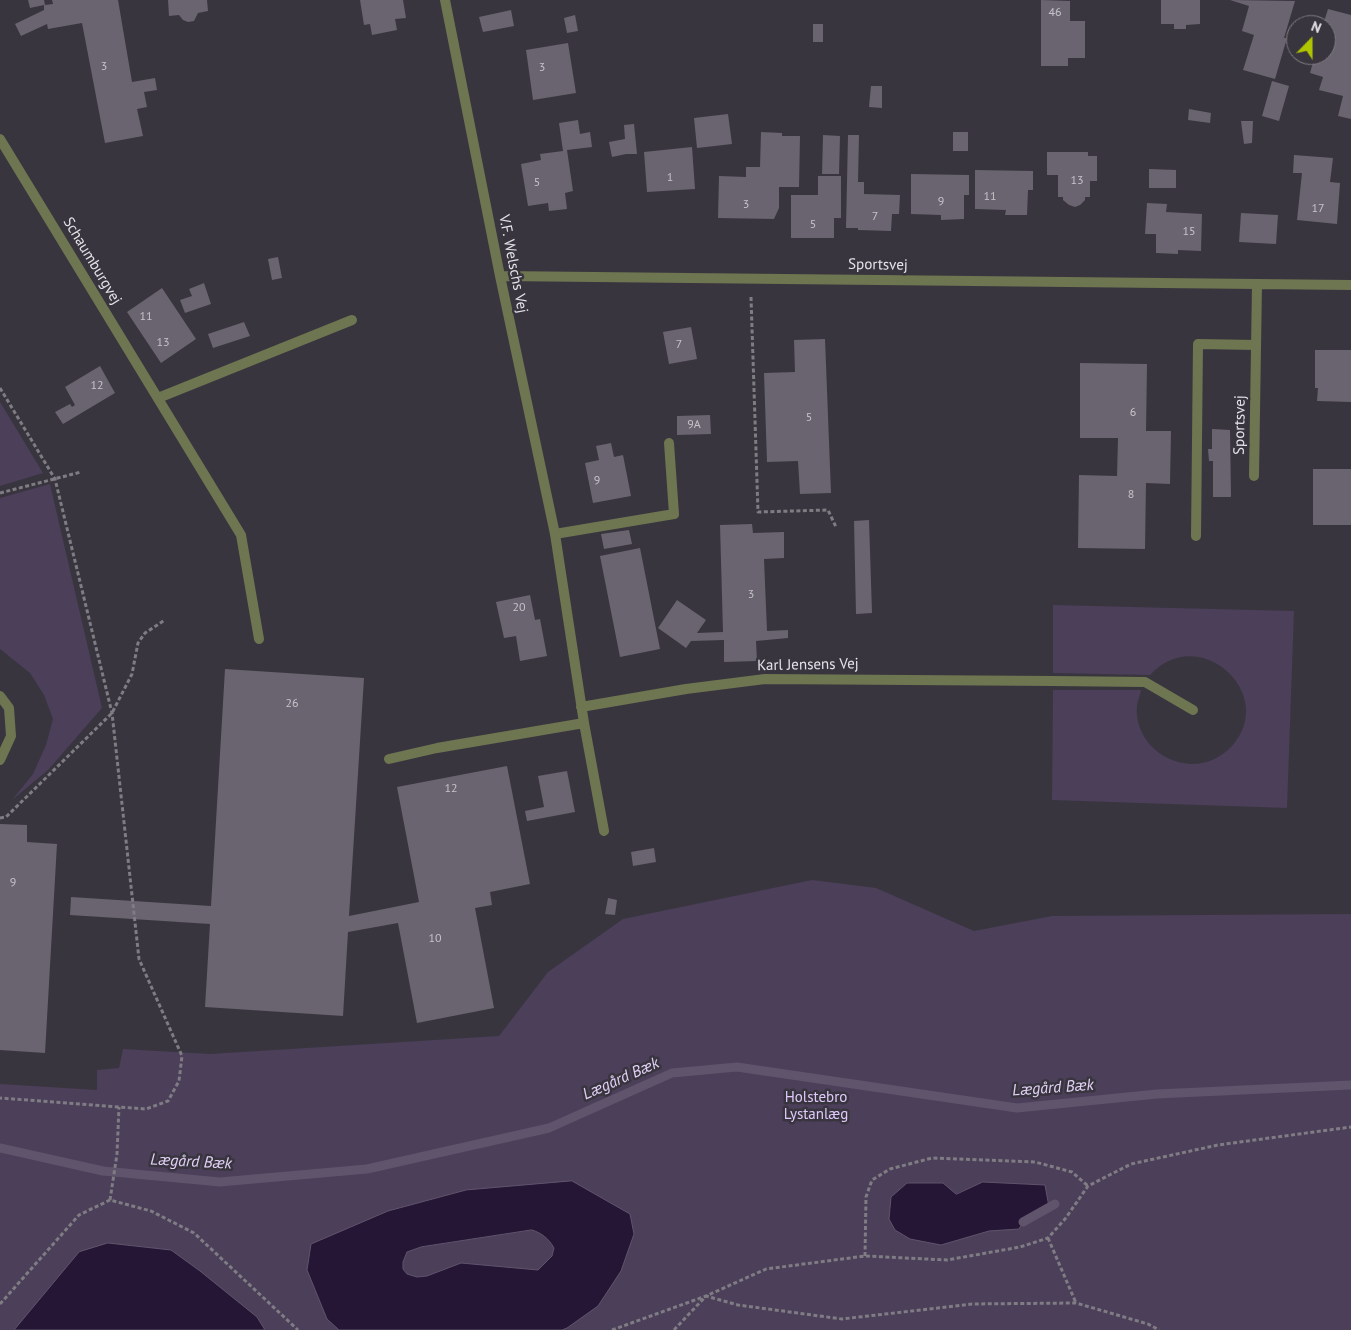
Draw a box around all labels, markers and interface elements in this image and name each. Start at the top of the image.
house number: 46 [1048,6,1062,20]
north arrow [1286,15,1336,65]
text: N [1309,17,1324,37]
house number: 3 [101,60,107,74]
house number: 3 [539,61,545,75]
house number: 1 [667,171,673,185]
house number: 13 [1070,174,1084,188]
house number: 5 [534,176,540,190]
house number: 11 [983,190,997,204]
house number: 9 [938,195,944,209]
house number: 3 [743,198,749,212]
house number: 17 [1311,202,1325,216]
house number: 7 [872,210,878,224]
street label: V.F. Welschs Vej [495,213,531,315]
street label: Schaumburgvej [59,214,125,308]
house number: 5 [810,218,816,232]
house number: 15 [1182,225,1196,239]
street label: Sportsvej [848,255,908,275]
house number: 11 [139,310,153,324]
house number: 13 [156,336,170,350]
house number: 7 [676,338,682,352]
house number: 12 [90,379,104,393]
street label: Sportsvej [1230,395,1250,455]
house number: 6 [1130,406,1136,420]
house number: 5 [806,411,812,425]
house number: 9A [687,418,701,432]
house number: 9 [594,474,600,488]
house number: 8 [1128,488,1134,502]
house number: 3 [748,588,754,602]
house number: 20 [512,601,526,615]
street label: Karl Jensens Vej [757,655,859,675]
house number: 26 [285,697,299,711]
house number: 12 [444,782,458,796]
house number: 9 [10,876,16,890]
house number: 10 [428,932,442,946]
water label: Lægård Bæk [580,1054,662,1104]
water label: Lægård Bæk [1012,1076,1094,1100]
park label: Holstebro Lystanlæg [784,1089,848,1124]
water label: Lægård Bæk [150,1150,232,1174]

